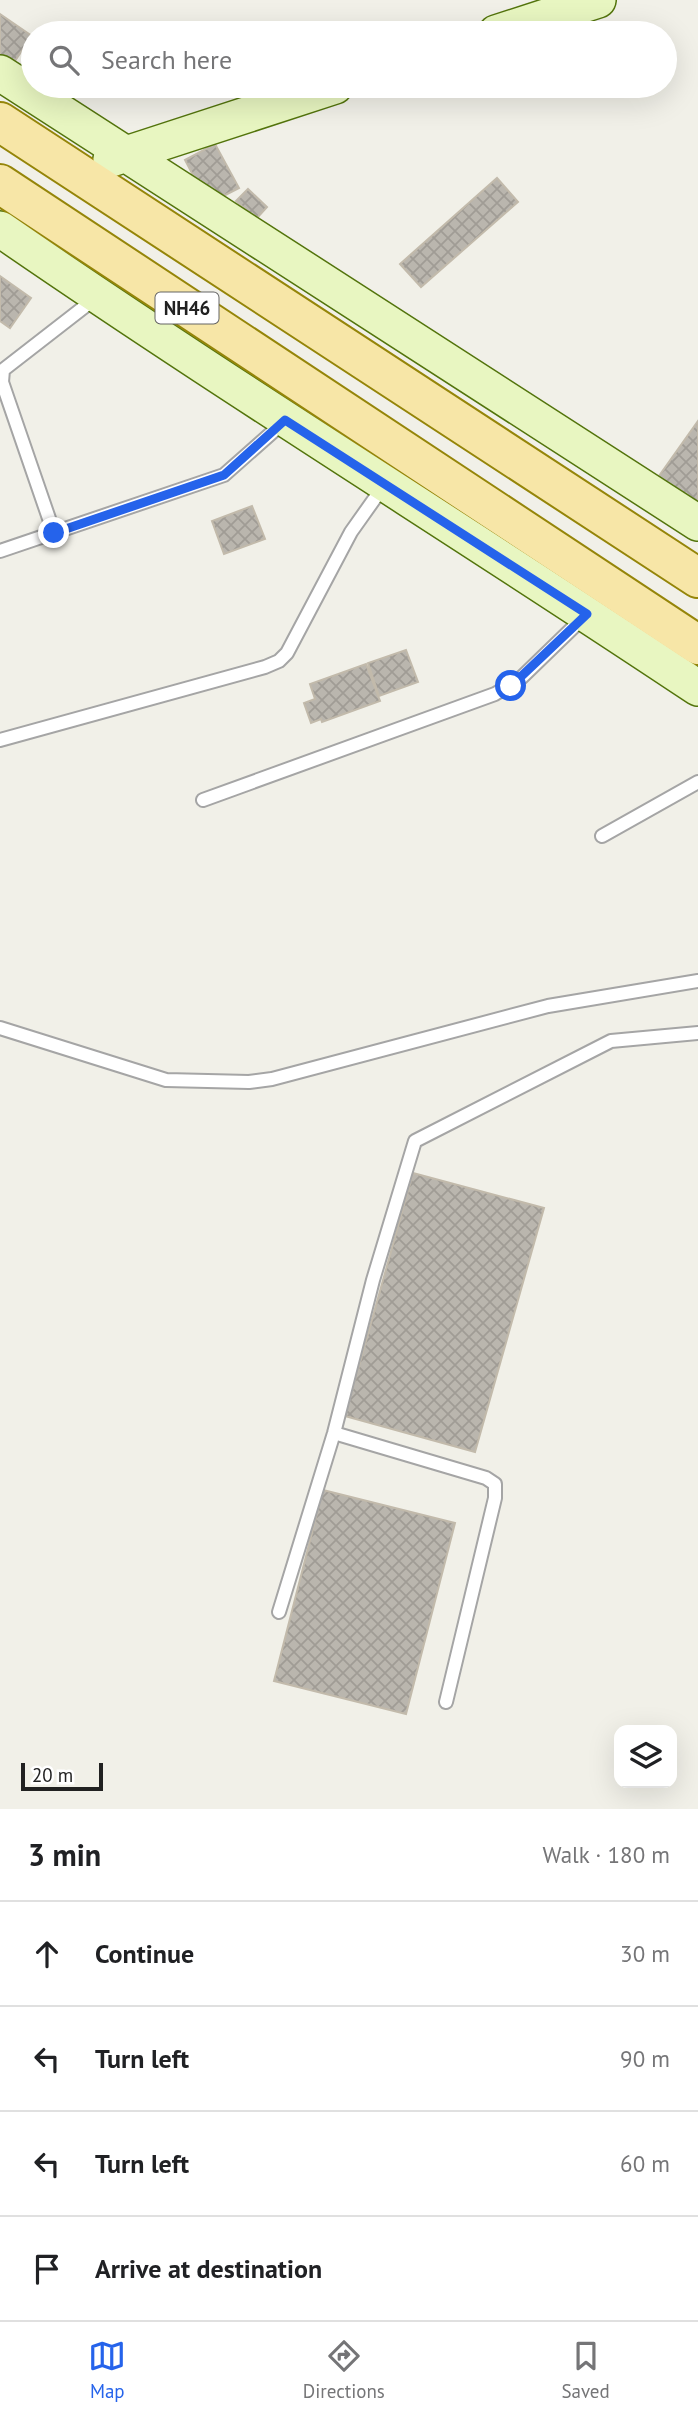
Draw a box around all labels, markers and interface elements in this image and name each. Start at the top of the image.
search box [21,21,677,98]
icon: search [45,41,83,79]
text: Search here [101,43,232,76]
road number: NH46 [156,292,218,324]
route end [38,517,69,548]
route start [495,670,526,701]
map controls [614,1725,677,1788]
button: layers [614,1725,677,1788]
scale bar [21,1760,103,1792]
text: 20 m [32,1763,73,1787]
text: 3 min [28,1835,101,1874]
text: Walk · 180 m [543,1840,670,1869]
icon: ahead [28,1935,66,1973]
text: Continue [95,1937,194,1970]
text: 30 m [620,1939,670,1968]
icon: left [28,2040,66,2078]
text: Turn left [95,2042,189,2075]
text: 90 m [620,2044,670,2073]
icon: left [28,2145,66,2183]
text: Turn left [95,2147,189,2180]
text: 60 m [620,2149,670,2178]
icon: arrive [28,2250,66,2288]
text: Arrive at destination [95,2252,322,2285]
tab: Map [88,2337,126,2403]
tab: Directions [303,2337,385,2403]
tab: Saved [561,2337,610,2403]

